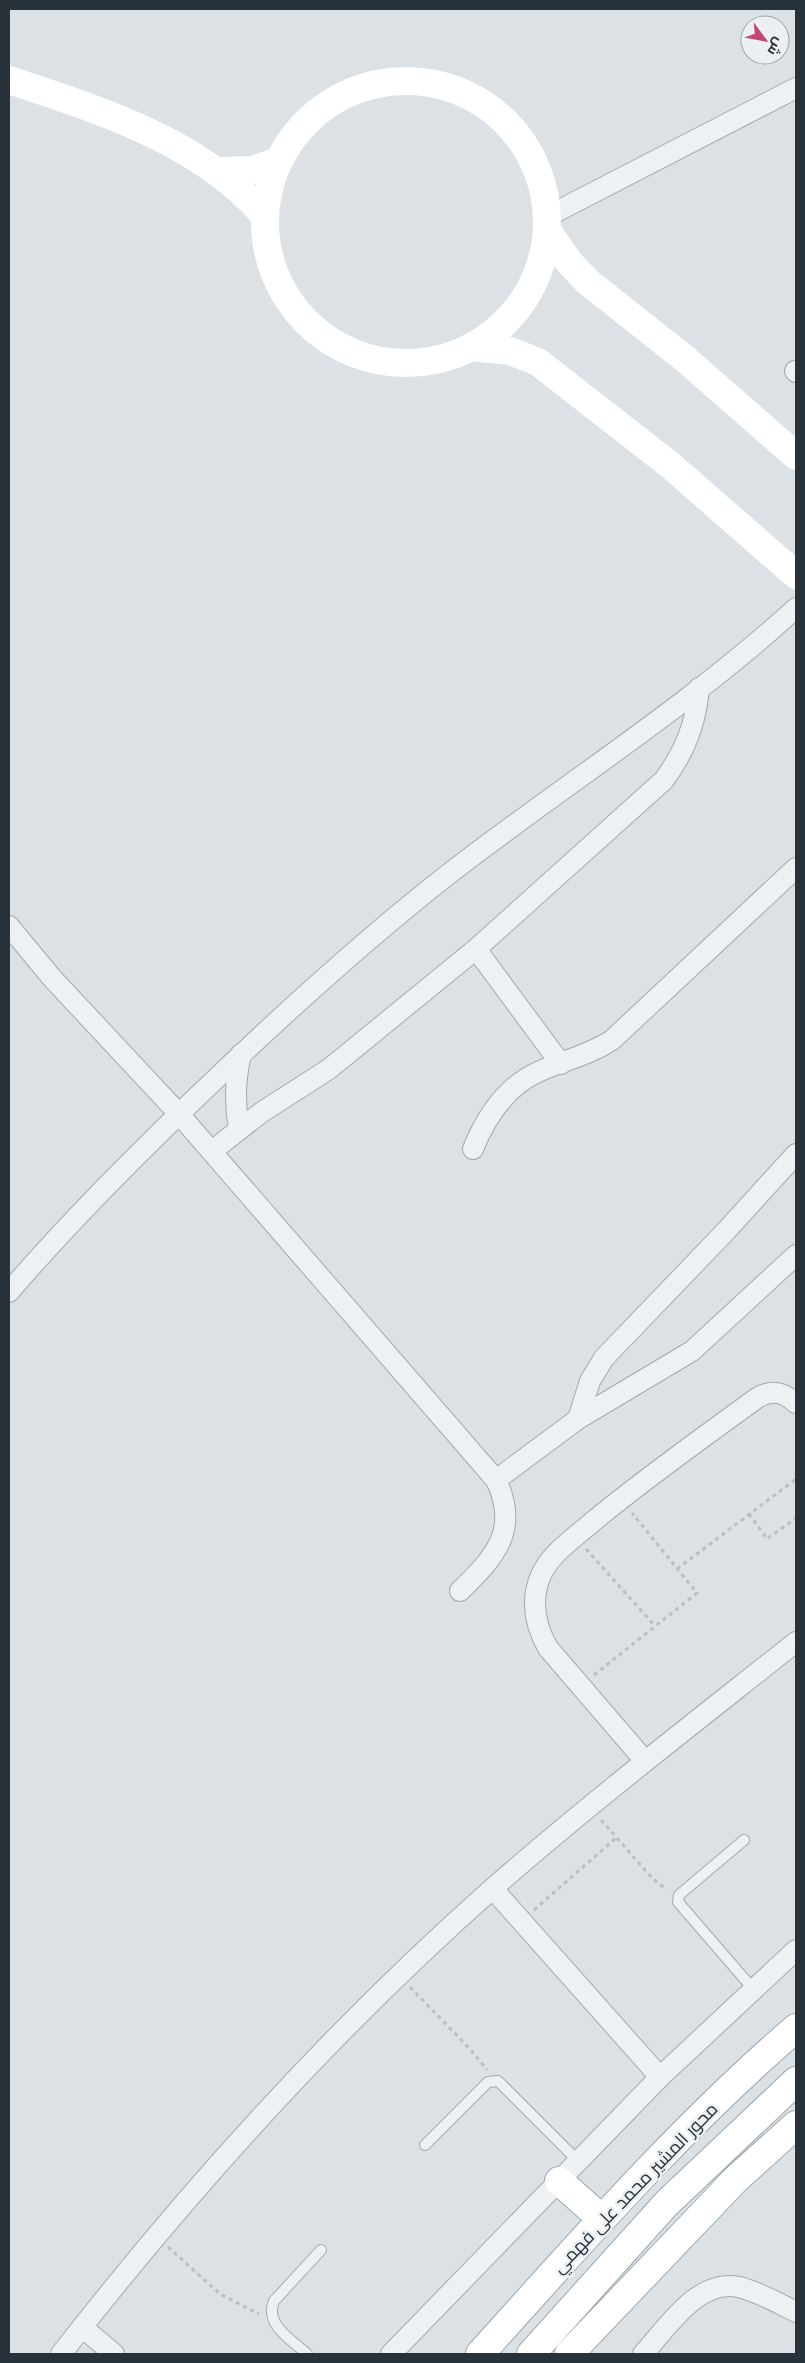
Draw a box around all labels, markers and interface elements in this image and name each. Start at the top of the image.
north arrow [740,15,790,65]
text: ش [764,35,788,59]
street label: محور المشير محمد على فهمي [548,2098,724,2280]

